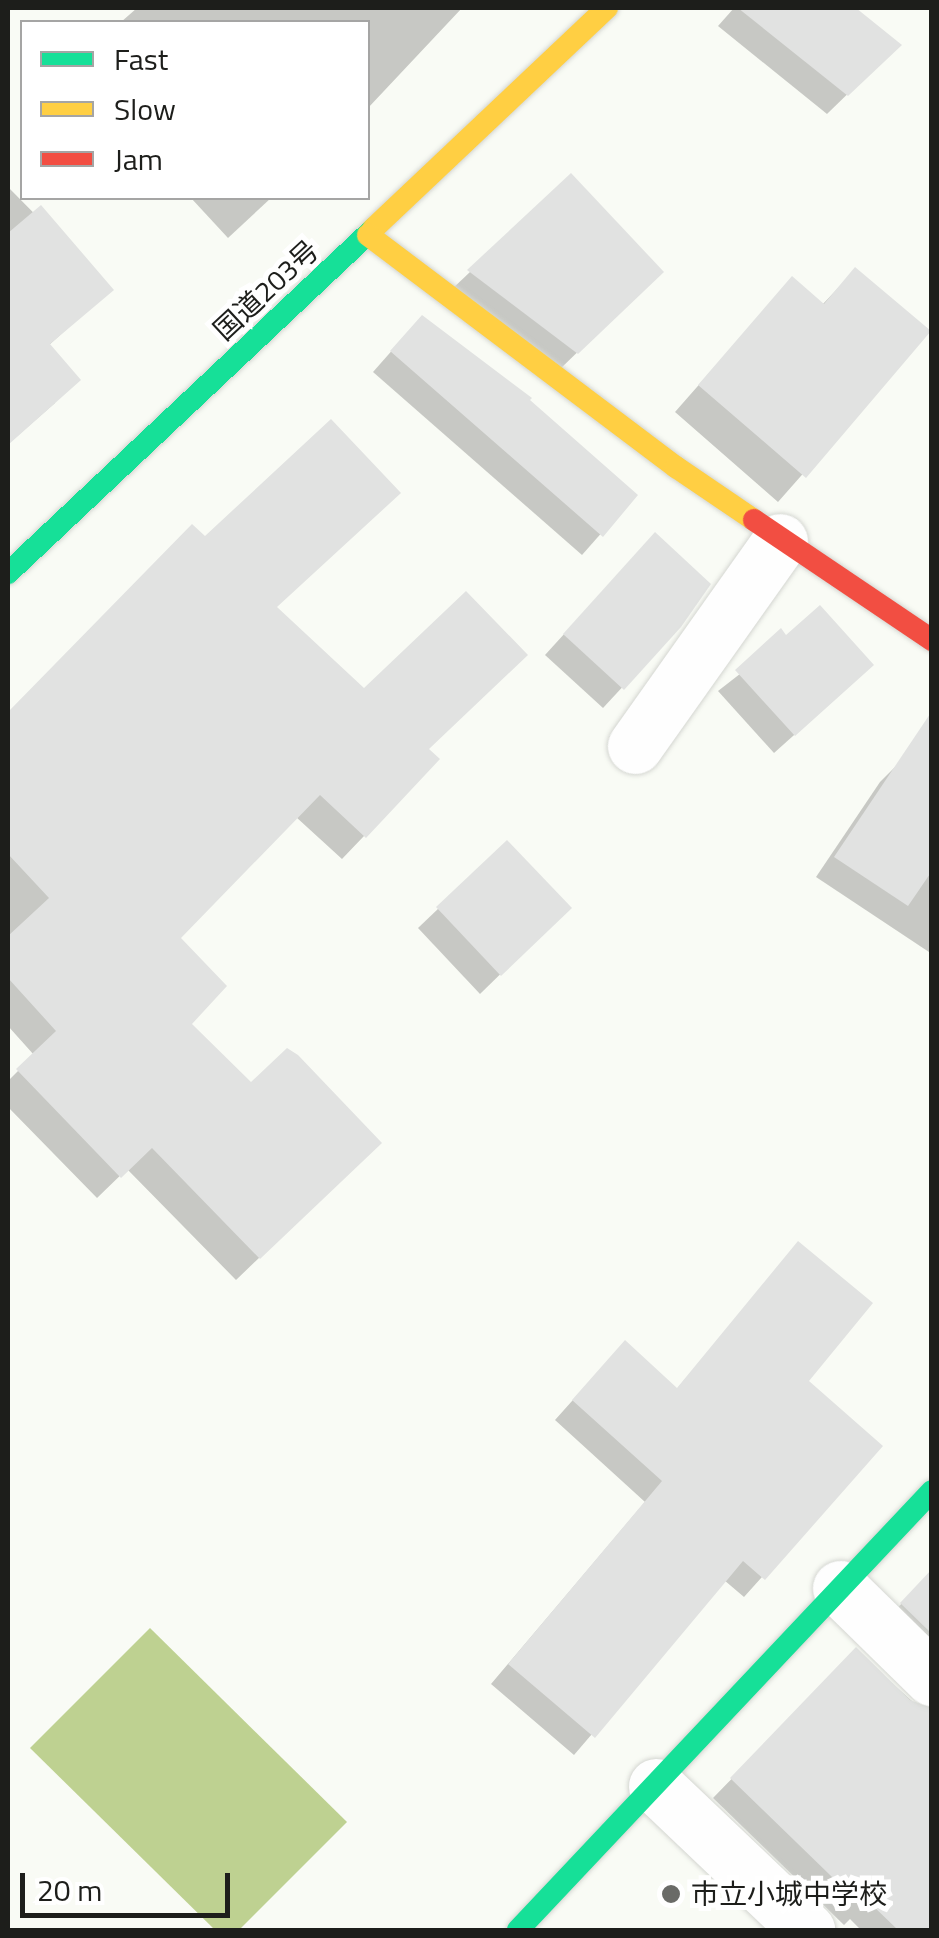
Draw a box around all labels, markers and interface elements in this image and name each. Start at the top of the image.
legend [20,20,370,200]
text: Fast [114,36,168,82]
text: Slow [114,86,176,132]
text: Jam [114,136,163,182]
street label: 国道203号 [207,233,325,347]
scale bar [25,1853,235,1915]
text: 20 m [37,1867,102,1913]
place label: 市立小城中学校 [691,1877,887,1911]
marker: 市立小城中学校 [660,1883,682,1905]

